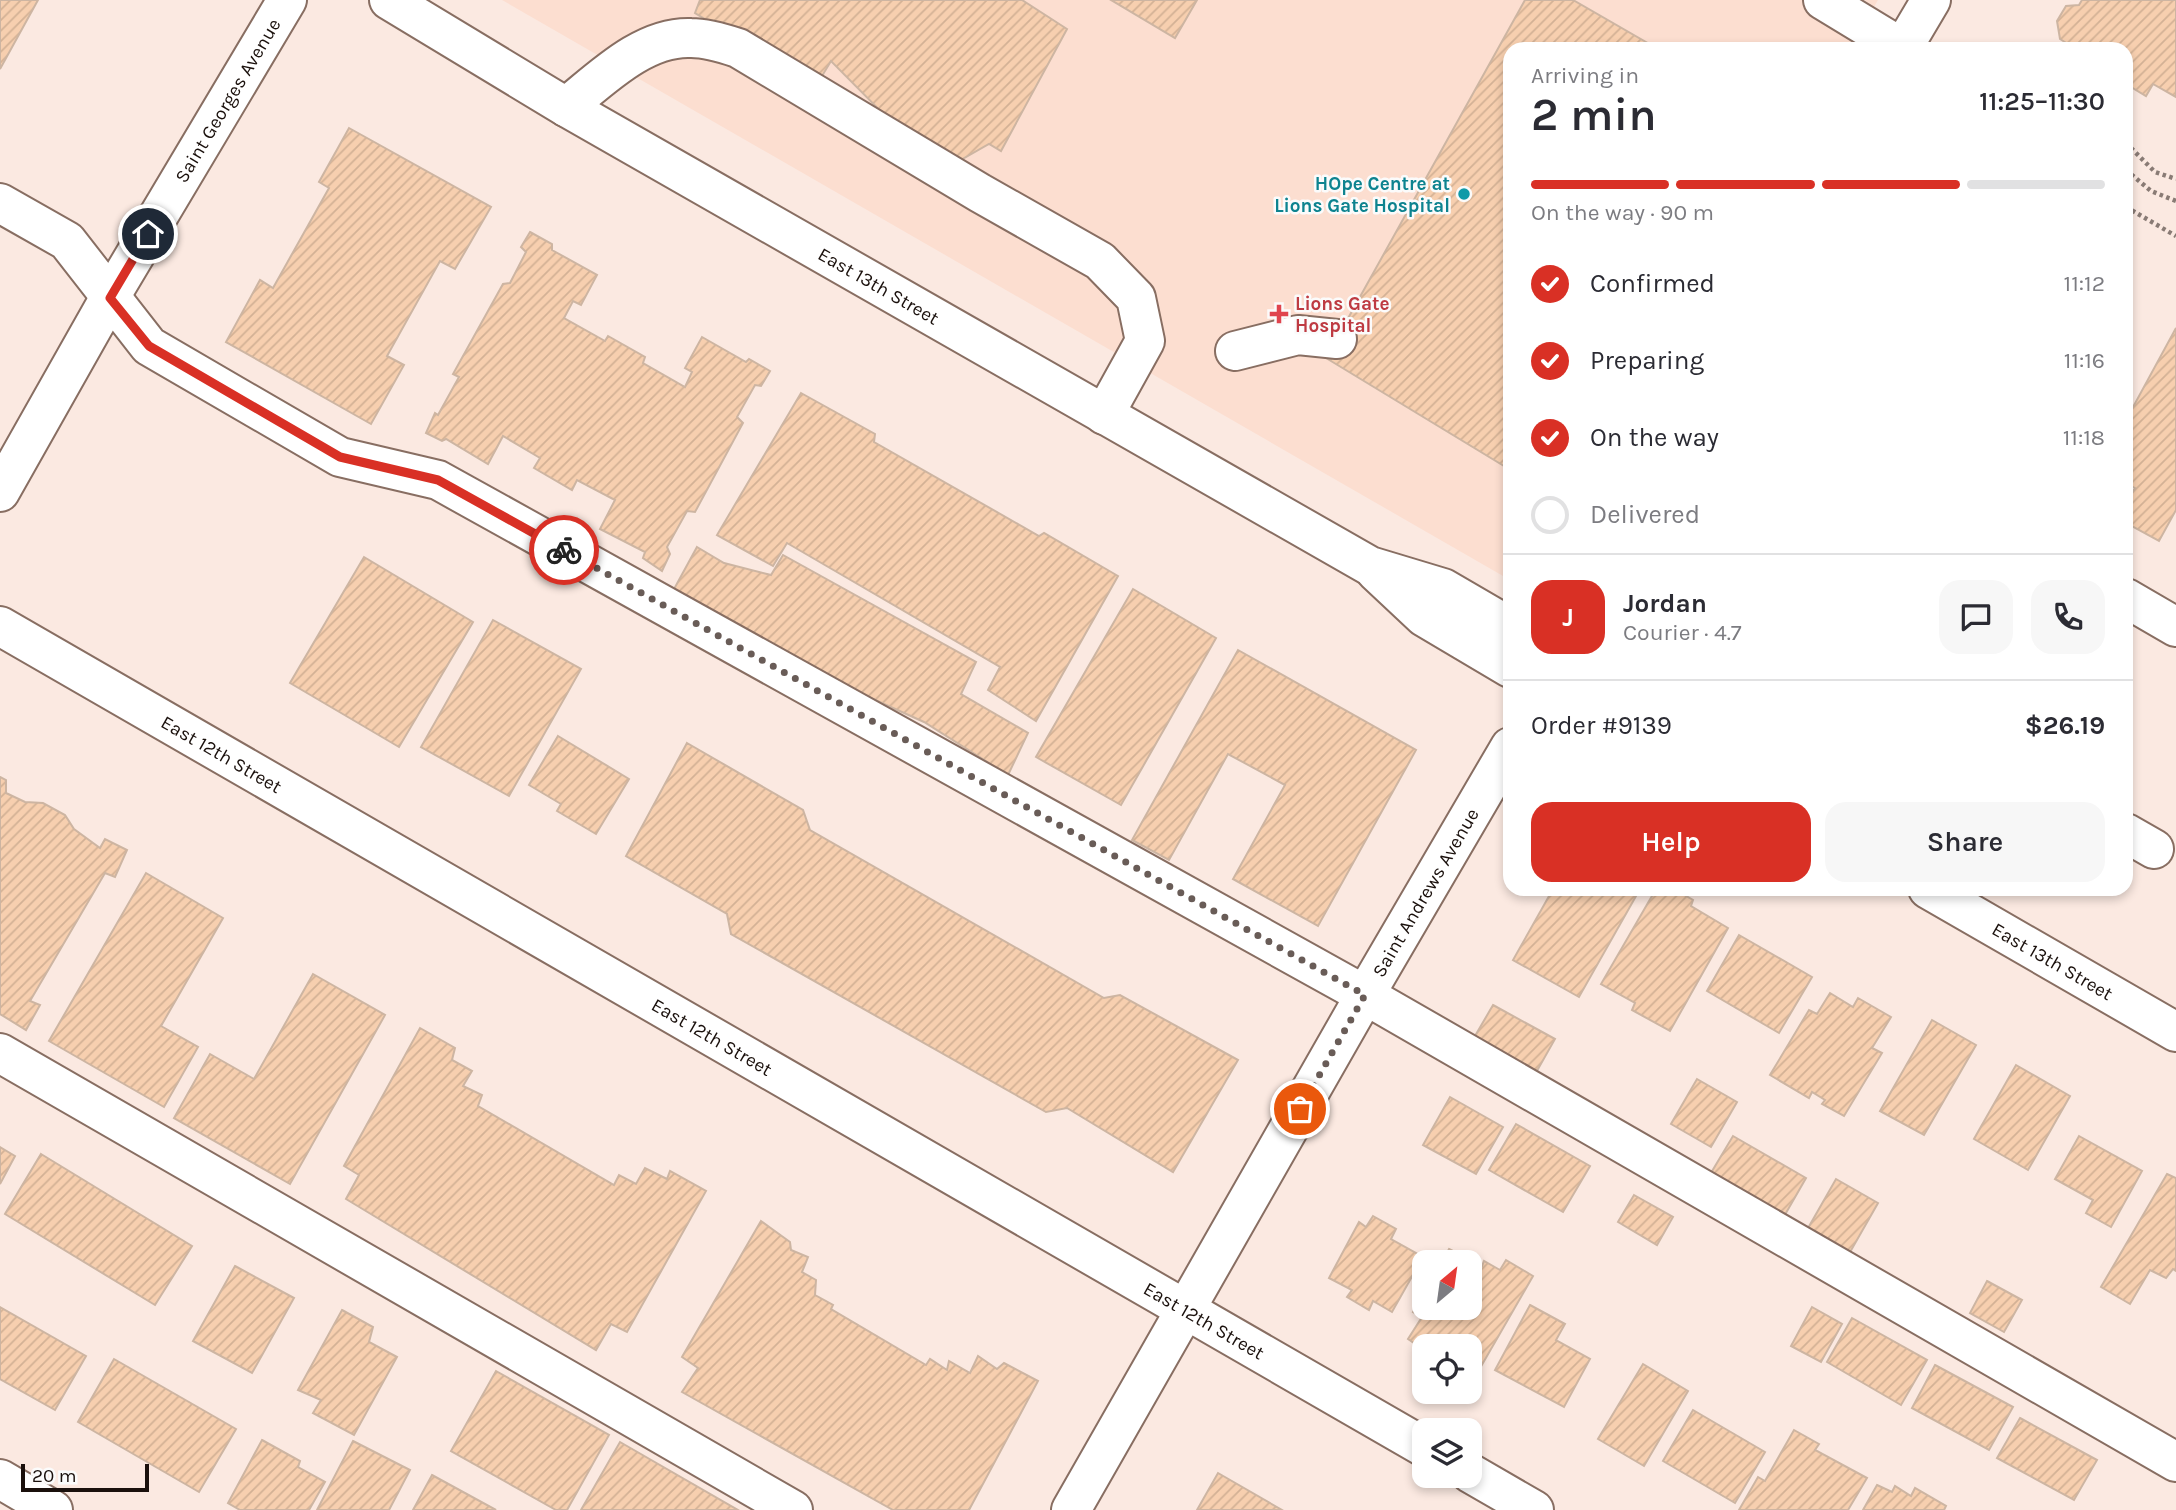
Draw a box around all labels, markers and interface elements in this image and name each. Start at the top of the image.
street label: Saint Georges Avenue [171,15,286,187]
text: Arriving in [1531,62,1639,89]
text: 11:25–11:30 [1979,86,2105,117]
text: 2 min [1531,88,1657,142]
place label: HOpe Centre at Lions Gate Hospital [1274,173,1450,217]
marker: HOpe Centre at Lions Gate Hospital [1456,186,1472,202]
text: On the way · 90 m [1531,199,1714,226]
pin [118,204,178,264]
icon: home [129,215,167,253]
street label: East 13th Street [814,243,943,330]
icon: check [1531,265,1569,303]
text: Confirmed [1590,268,1715,299]
text: 11:12 [2064,270,2105,297]
place label: Lions Gate Hospital [1295,293,1390,337]
marker: Lions Gate Hospital [1269,304,1289,324]
icon: check [1531,342,1569,380]
text: Preparing [1590,345,1704,376]
text: 11:16 [2064,347,2105,374]
icon: check [1531,419,1569,457]
text: On the way [1590,422,1719,453]
text: 11:18 [2063,424,2105,451]
text: Delivered [1590,499,1700,530]
courier [529,515,599,585]
icon: bike [545,531,583,569]
button: chat [1939,580,2013,654]
button: phone [2031,580,2105,654]
text: Jordan [1623,588,1707,619]
text: J [1562,602,1574,633]
text: Courier · 4.7 [1623,619,1742,646]
text: Order #9139 [1531,710,1672,741]
text: $26.19 [2025,710,2105,741]
street label: East 12th Street [157,711,285,798]
button: Help [1531,802,1811,882]
button: Share [1825,802,2105,882]
street label: Saint Andrews Avenue [1368,804,1484,981]
street label: East 13th Street [1988,918,2117,1005]
street label: East 12th Street [647,994,776,1081]
pin [1270,1079,1330,1139]
icon: bag [1281,1090,1319,1128]
north arrow [1412,1250,1482,1320]
map controls [1412,1250,1482,1488]
street label: East 12th Street [1140,1278,1268,1365]
button: locate [1412,1334,1482,1404]
button: layers [1412,1418,1482,1488]
scale bar [21,1461,149,1493]
text: 20 m [32,1465,77,1487]

